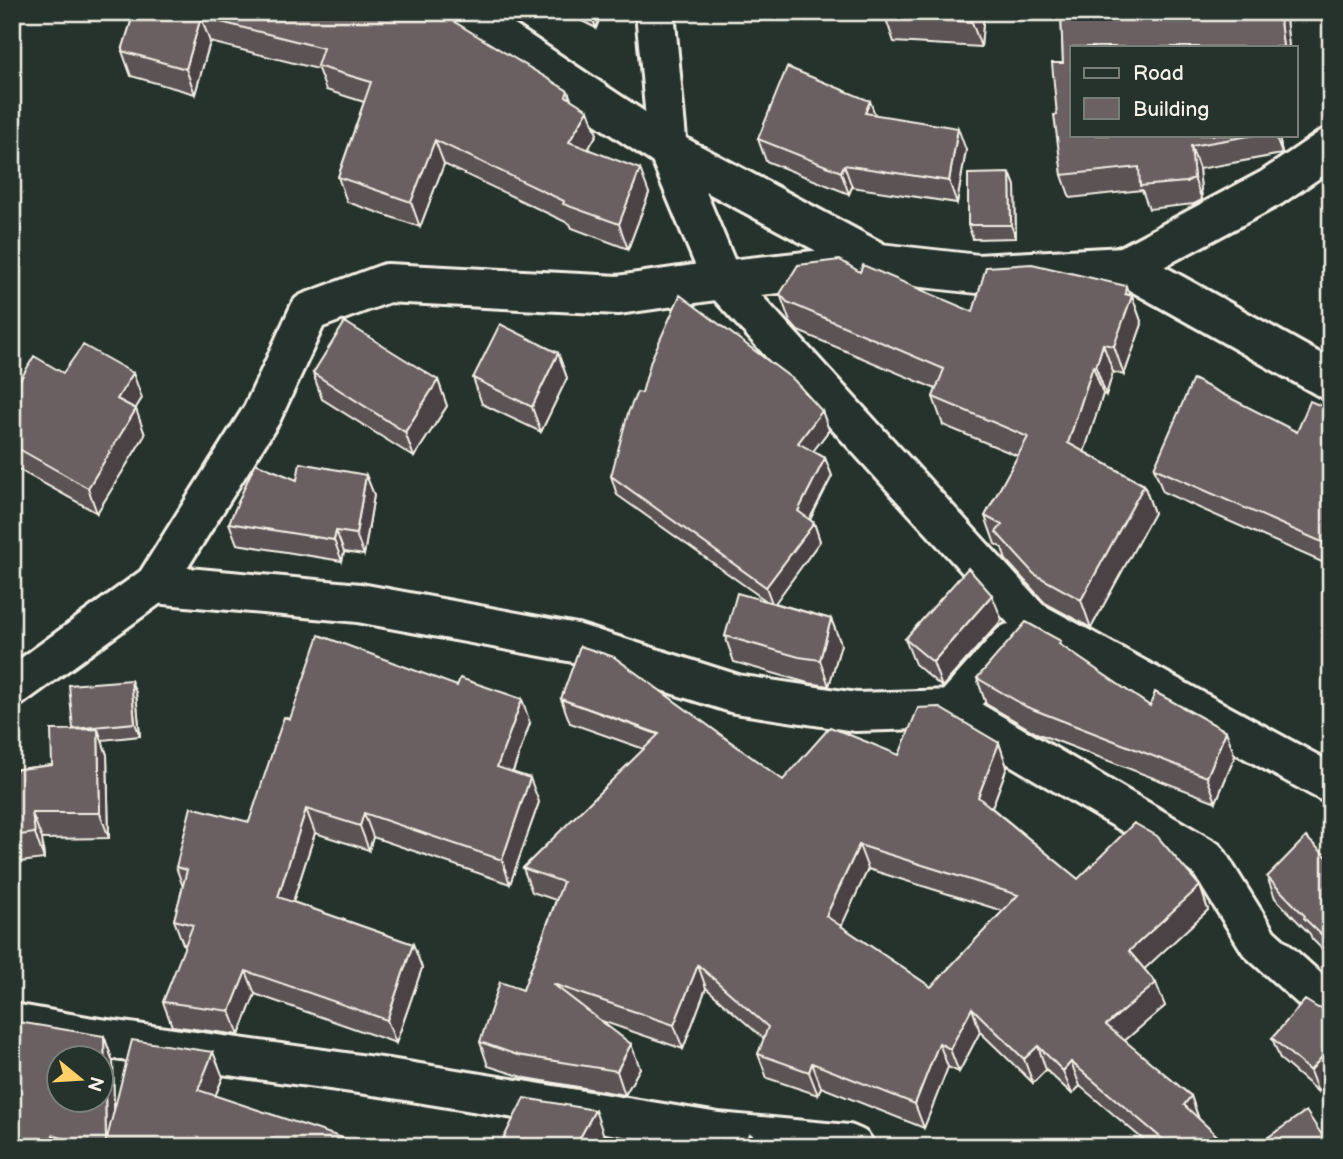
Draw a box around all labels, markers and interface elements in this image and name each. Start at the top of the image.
legend [1070,46,1298,136]
text: Road [1133,61,1184,86]
text: Building [1133,97,1209,122]
north arrow [46,1044,116,1114]
text: N [82,1073,108,1094]

